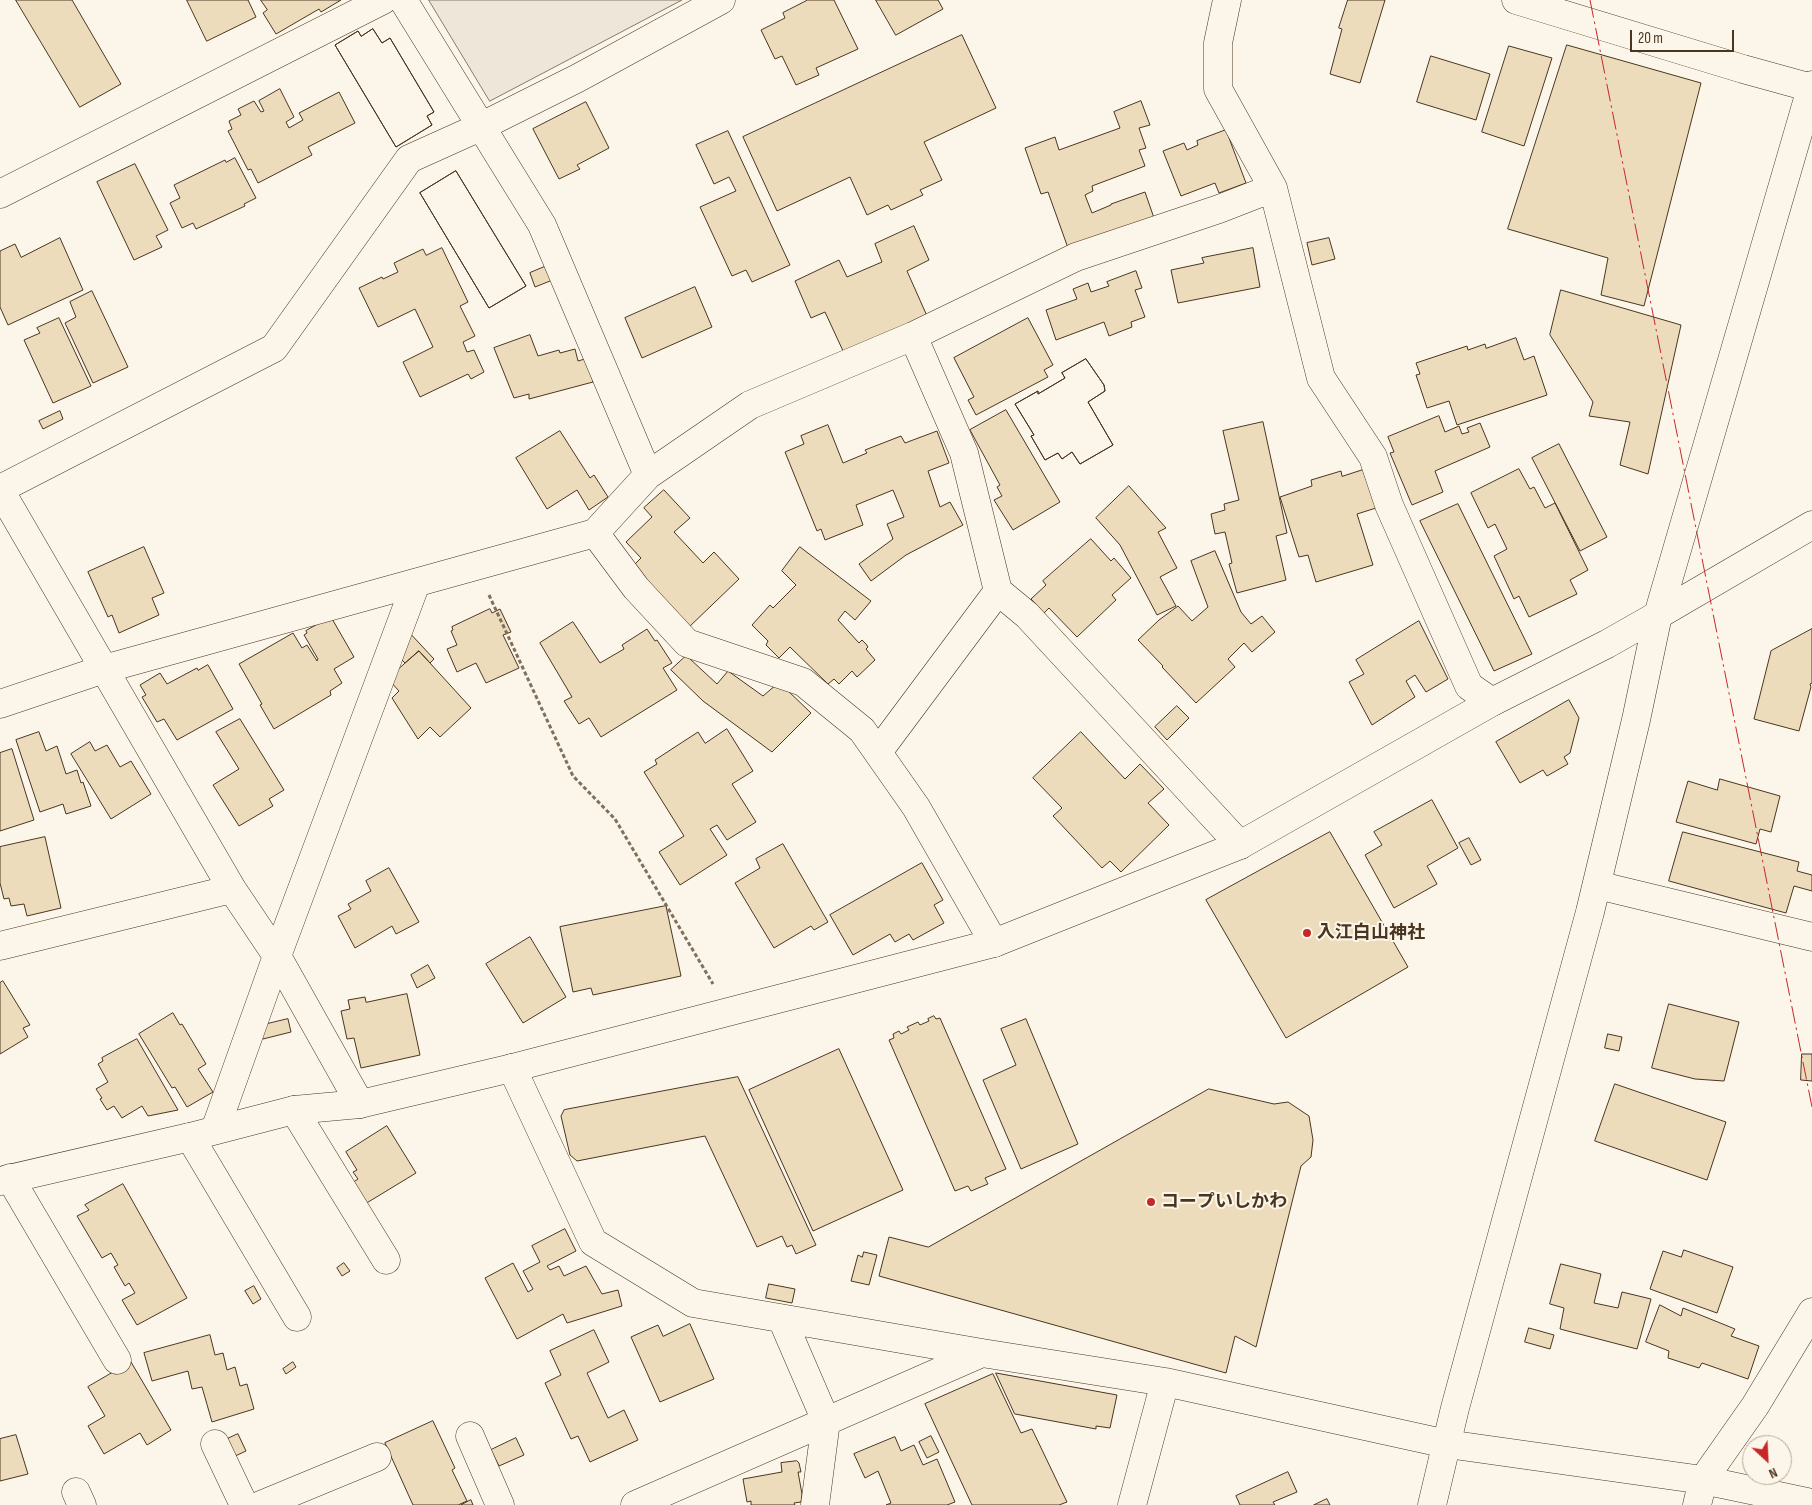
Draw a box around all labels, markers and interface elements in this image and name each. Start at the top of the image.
scale bar [1632,20,1736,52]
text: 20 m [1638,29,1663,48]
place label: 入江白山神社 [1317,922,1425,944]
marker: 入江白山神社 [1301,927,1313,939]
place label: コープいしかわ [1161,1191,1287,1213]
marker: コープいしかわ [1145,1196,1157,1208]
north arrow [1742,1435,1792,1485]
text: N [1766,1464,1780,1482]

